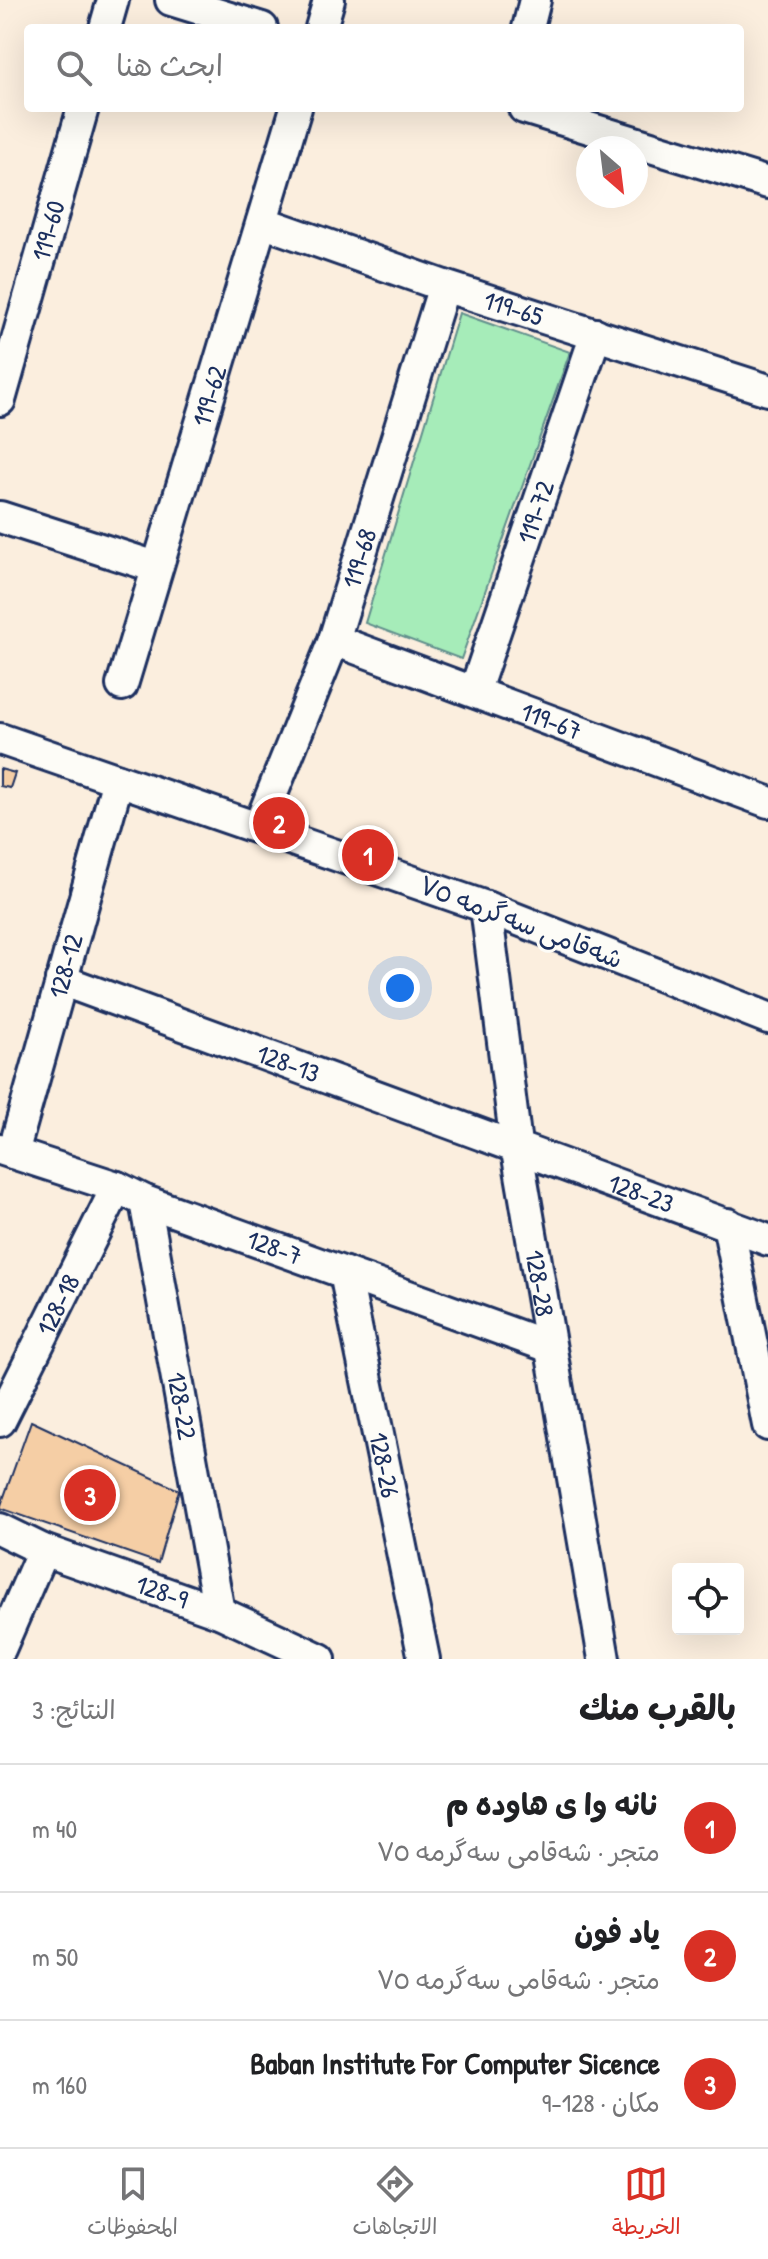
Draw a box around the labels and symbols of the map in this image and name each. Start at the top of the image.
north arrow [576,136,648,208]
street label: 119-60 [22,196,73,265]
street label: 119-65 [480,282,548,334]
street label: 119-62 [183,361,234,430]
street label: 119-72 [508,476,562,548]
street label: 119-68 [333,524,385,592]
street label: 119-67 [516,693,587,748]
pin: 2 [253,793,305,853]
pin: 1 [342,825,394,885]
street label: شەقامی سەگرمە ٧٥ [414,867,628,976]
street label: 128-12 [39,930,91,1002]
your location [380,968,420,1008]
street label: 128-13 [252,1035,325,1091]
street label: 128-23 [604,1165,679,1221]
street label: 128-7 [242,1221,307,1273]
street label: 128-28 [517,1247,563,1319]
street label: 128-18 [28,1268,88,1341]
street label: 128-22 [159,1369,206,1442]
street label: 128-26 [361,1429,409,1501]
pin: 3 [64,1465,116,1525]
street label: 128-9 [131,1566,193,1617]

